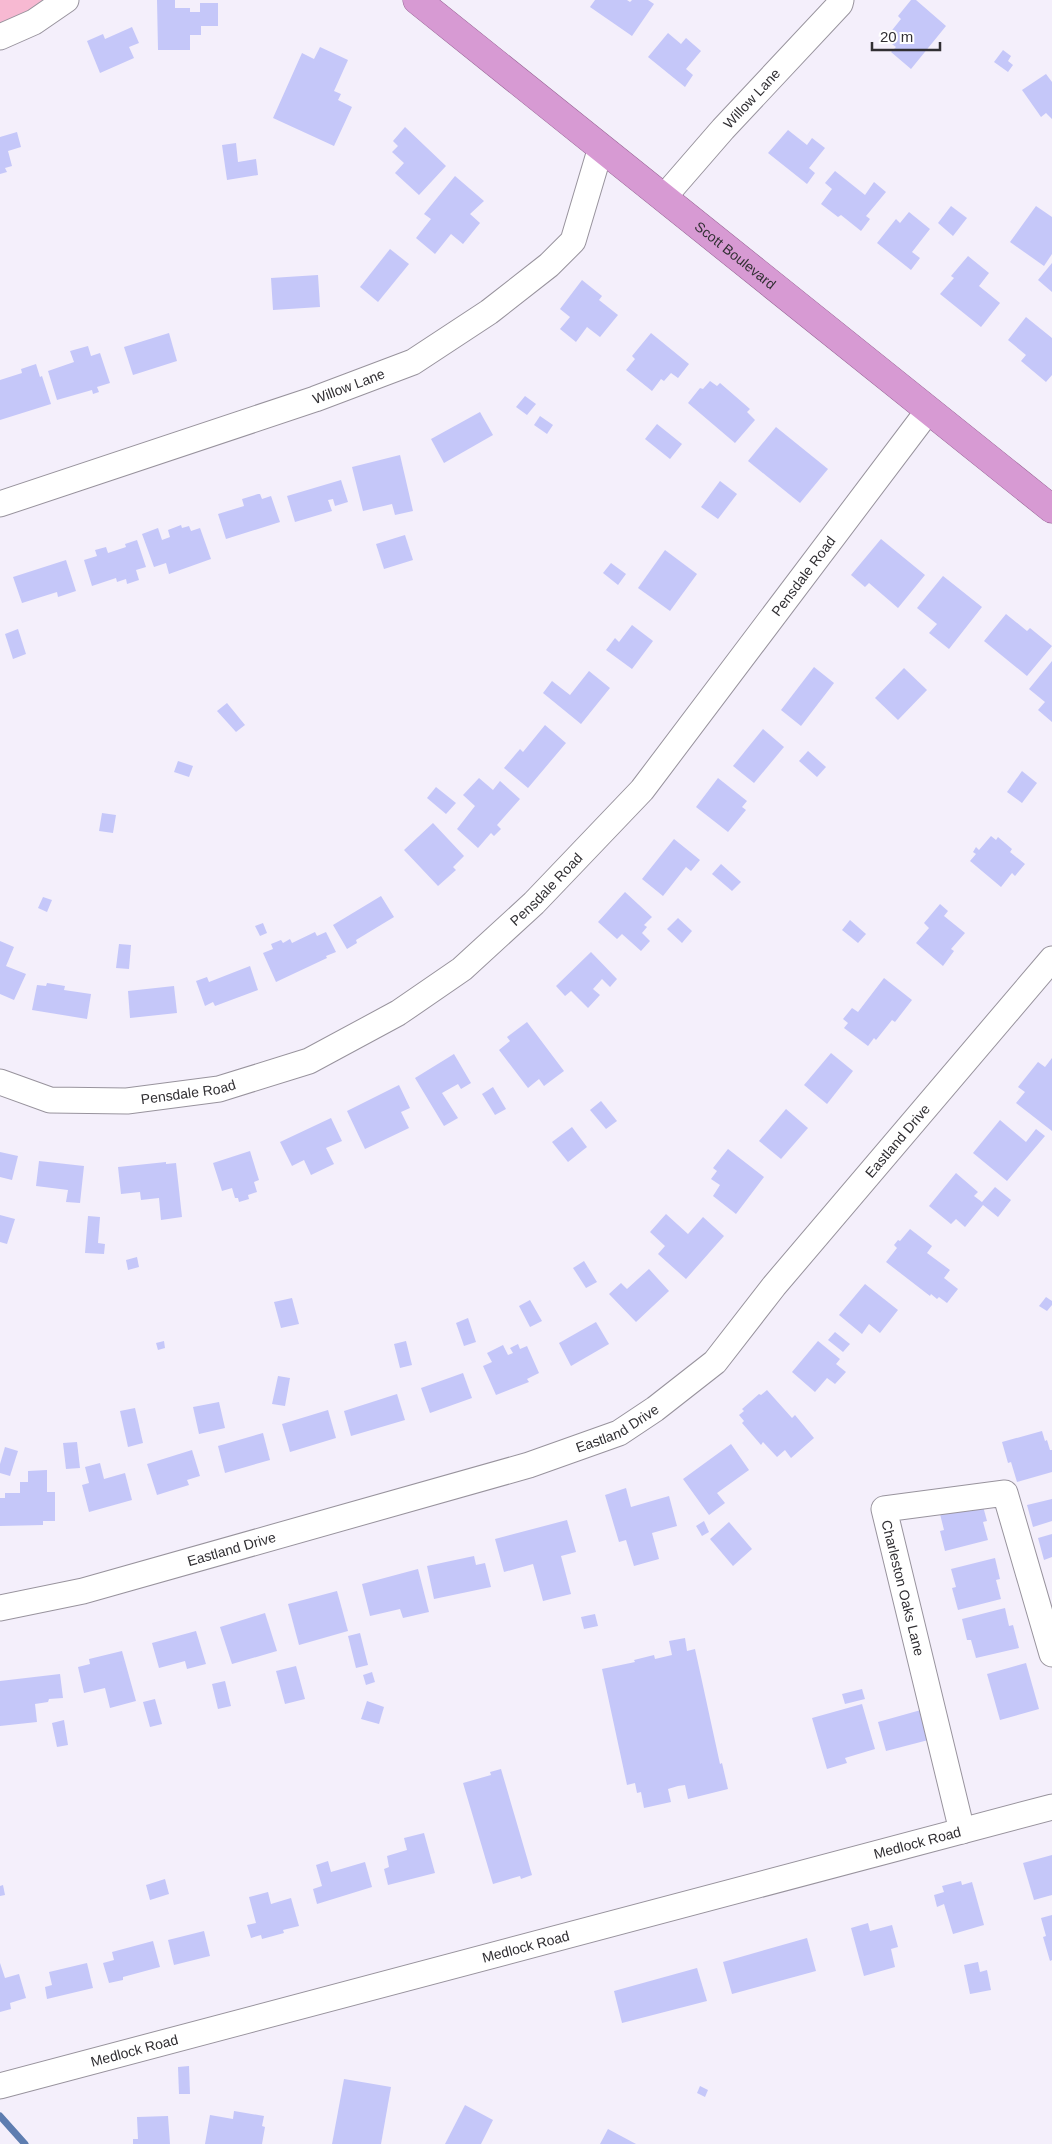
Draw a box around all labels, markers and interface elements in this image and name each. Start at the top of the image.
scale bar [872,20,940,52]
text: 20 m [880,28,913,45]
street label: Willow Lane [720,65,783,131]
street label: Scott Boulevard [692,218,779,292]
street label: Willow Lane [310,365,387,407]
street label: Pensdale Road [768,533,839,619]
street label: Pensdale Road [507,850,586,929]
street label: Pensdale Road [140,1076,238,1107]
street label: Eastland Drive [862,1101,933,1181]
street label: Eastland Drive [574,1401,662,1456]
street label: Charleston Oaks Lane [878,1518,928,1658]
street label: Eastland Drive [185,1529,278,1569]
street label: Medlock Road [872,1824,963,1862]
street label: Medlock Road [480,1927,571,1966]
street label: Medlock Road [89,2031,180,2070]

